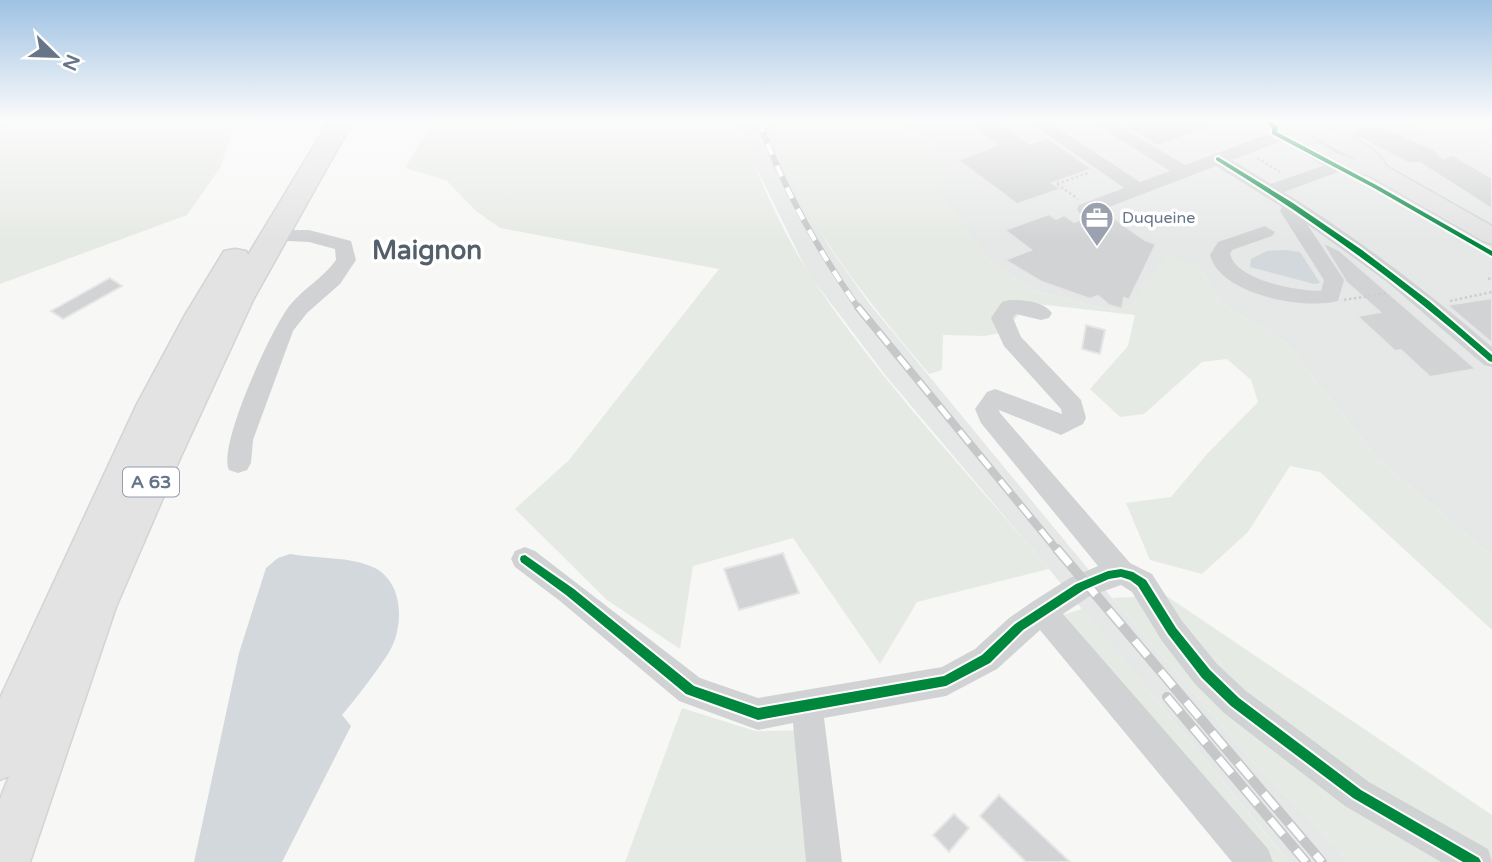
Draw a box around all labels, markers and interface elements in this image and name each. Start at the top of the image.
north arrow [21,21,91,91]
text: N [58,51,84,74]
office icon: Duqueine [1078,199,1116,248]
place label: Duqueine [1122,208,1195,228]
district label: Maignon [372,235,482,266]
road number: A 63 [123,468,179,496]

